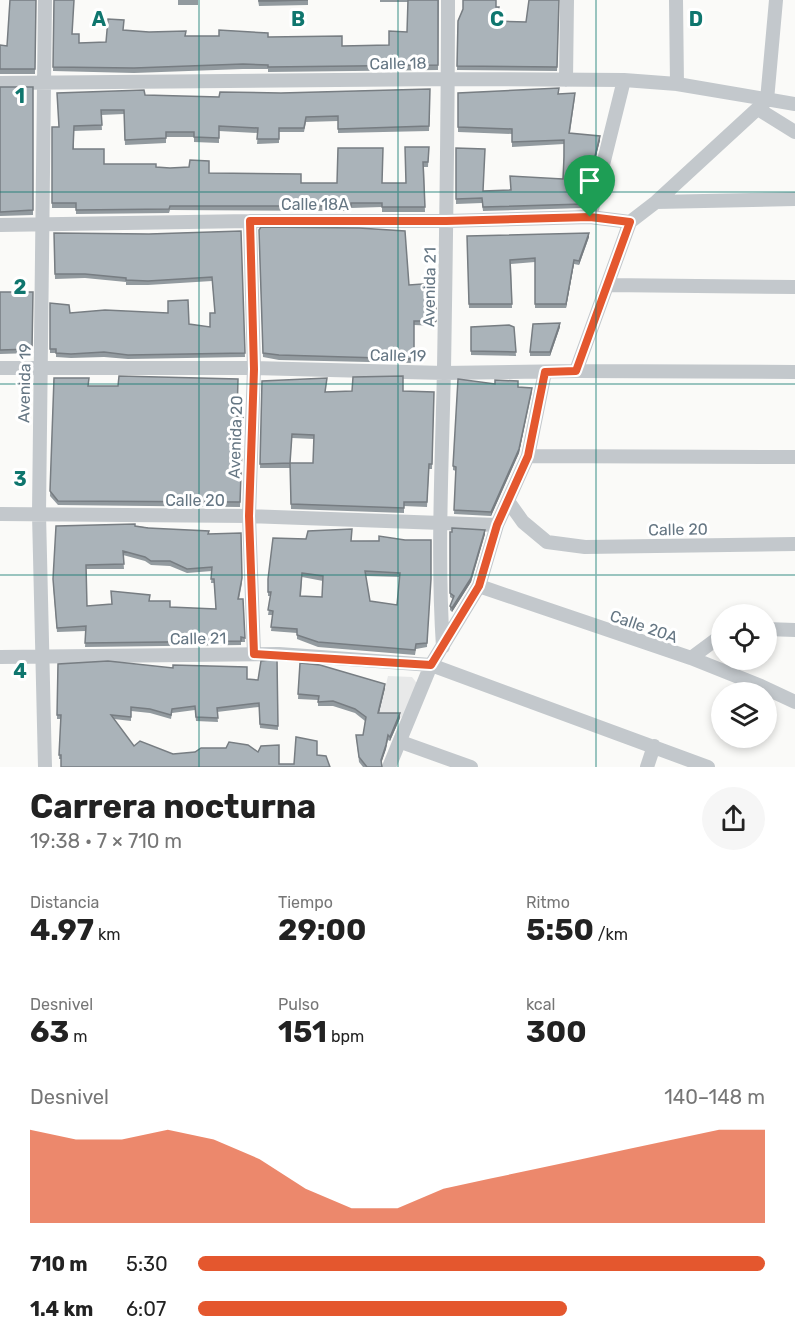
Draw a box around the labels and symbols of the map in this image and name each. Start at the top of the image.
text: A [92,7,107,31]
text: B [291,7,305,31]
text: C [490,7,504,31]
text: D [689,7,703,31]
street label: Calle 18 [369,54,427,73]
text: 1 [15,84,25,108]
pin [564,155,615,217]
street label: Calle 18A [281,195,349,214]
street label: Avenida 21 [419,247,440,327]
text: 2 [14,275,27,299]
street label: Avenida 19 [14,343,35,423]
street label: Calle 19 [370,346,426,365]
street label: Avenida 20 [225,395,246,479]
text: 3 [13,467,27,491]
street label: Calle 20 [165,491,225,510]
street label: Calle 20 [648,519,708,540]
street label: Calle 20A [607,606,680,647]
street label: Calle 21 [170,629,226,648]
text: 4 [13,659,27,683]

